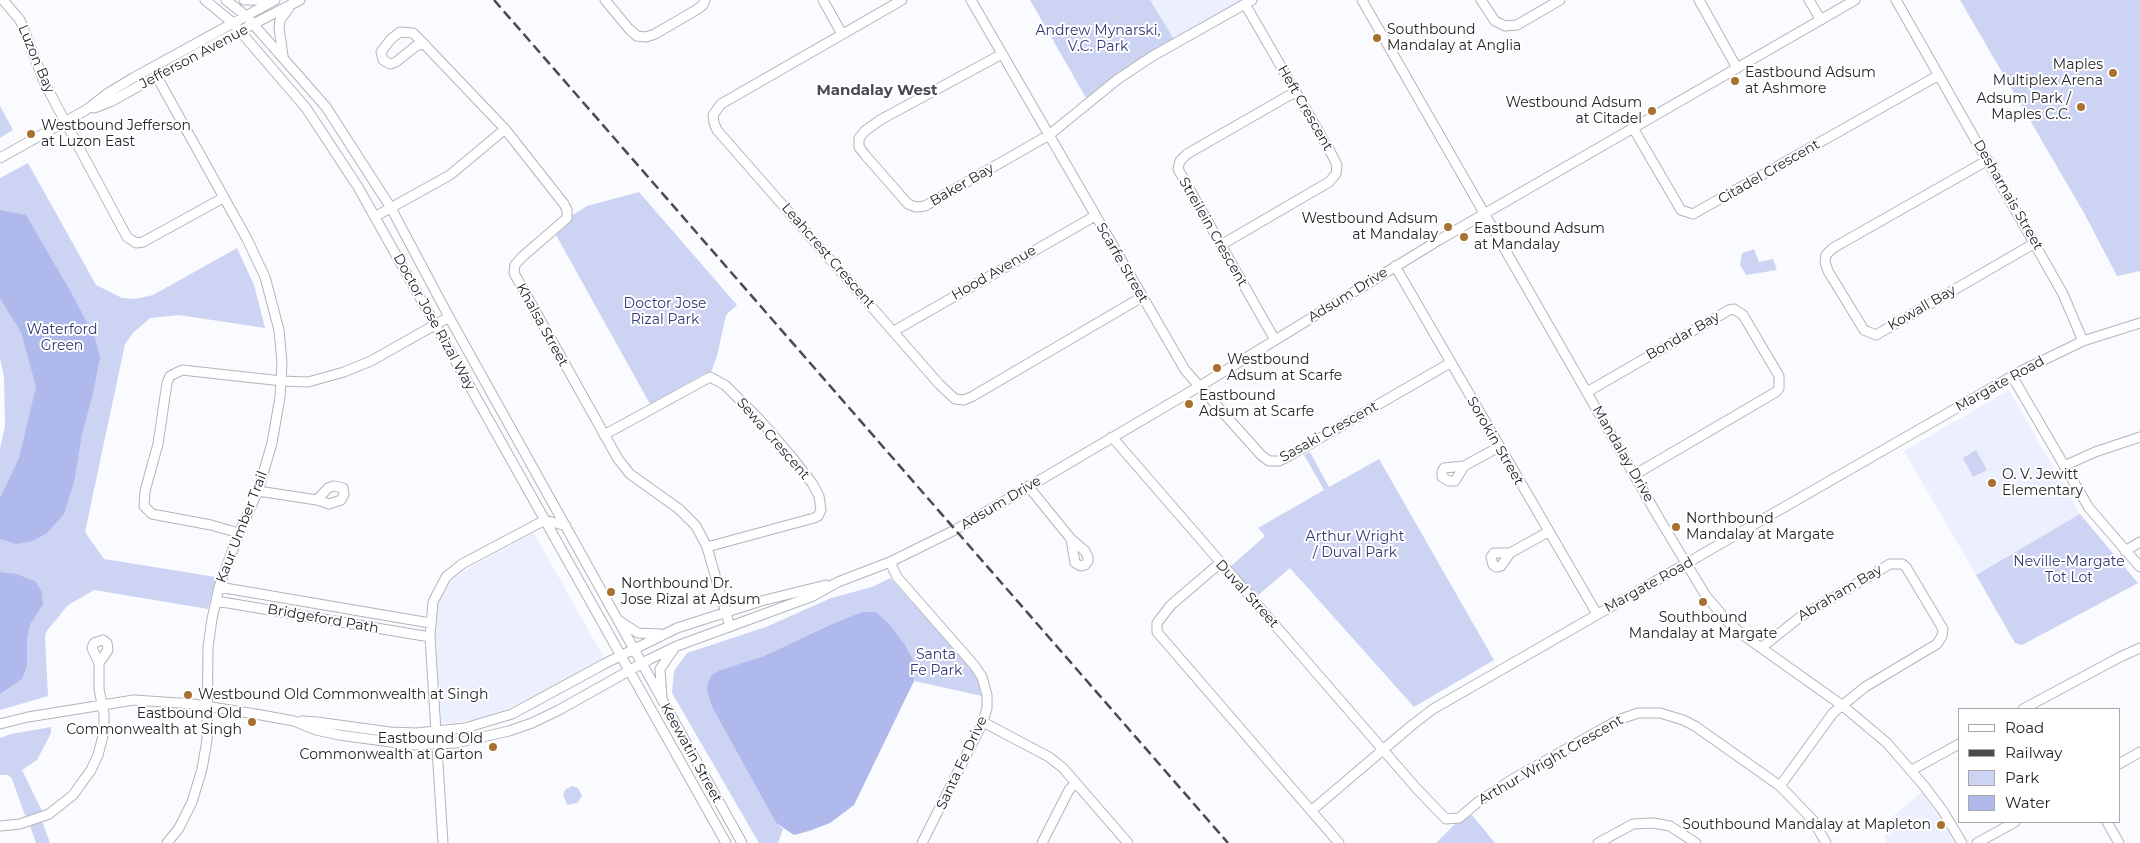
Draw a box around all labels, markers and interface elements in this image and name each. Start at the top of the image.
street label: Jefferson Avenue [137,21,251,93]
street label: Luzon Bay [14,22,58,96]
place label: Southbound Mandalay at Anglia [1387,22,1521,54]
park label: Andrew Mynarski, V.C. Park [1036,23,1160,56]
marker: Southbound Mandalay at Anglia [1371,32,1383,44]
place label: Maples Multiplex Arena [1993,57,2103,90]
street label: Heft Crescent [1274,62,1336,154]
place label: Eastbound Adsum at Ashmore [1745,65,1876,98]
marker: Maples Multiplex Arena [2107,67,2119,79]
marker: Eastbound Adsum at Ashmore [1729,75,1741,87]
district label: Mandalay West [816,82,938,100]
place label: Adsum Park / Maples C.C. [1976,91,2071,124]
place label: Westbound Adsum at Citadel [1505,95,1642,128]
marker: Adsum Park / Maples C.C. [2075,101,2087,113]
marker: Westbound Adsum at Citadel [1646,105,1658,117]
place label: Westbound Jefferson at Luzon East [41,118,191,150]
marker: Westbound Jefferson at Luzon East [25,128,37,140]
street label: Citadel Crescent [1715,136,1823,208]
street label: Desharnais Street [1970,137,2046,253]
street label: Baker Bay [927,160,997,210]
street label: Streilein Crescent [1175,175,1251,289]
street label: Leahcrest Crescent [778,200,878,312]
place label: Westbound Adsum at Mandalay [1301,211,1438,243]
street label: Scarfe Street [1092,220,1152,306]
marker: Westbound Adsum at Mandalay [1442,221,1454,233]
place label: Eastbound Adsum at Mandalay [1474,221,1605,253]
marker: Eastbound Adsum at Mandalay [1458,231,1470,243]
street label: Hood Avenue [949,242,1039,304]
street label: Doctor Jose Rizal Way [389,251,479,393]
street label: Adsum Drive [1305,264,1391,326]
street label: Khalsa Street [512,280,572,370]
street label: Kowall Bay [1885,282,1959,334]
park label: Doctor Jose Rizal Park [624,296,706,328]
street label: Bondar Bay [1643,308,1723,364]
park label: Waterford Green [27,322,97,354]
place label: Westbound Adsum at Scarfe [1227,352,1342,384]
street label: Margate Road [1953,353,2047,415]
marker: Westbound Adsum at Scarfe [1211,362,1223,374]
place label: Eastbound Adsum at Scarfe [1199,388,1314,421]
street label: Sorokin Street [1463,394,1527,488]
street label: Sewa Crescent [733,395,813,483]
marker: Eastbound Adsum at Scarfe [1183,398,1195,410]
street label: Sasaki Crescent [1277,398,1381,466]
street label: Mandalay Drive [1589,403,1657,505]
place label: O. V. Jewitt Elementary [2002,467,2083,500]
street label: Kaur Umber Trail [213,469,271,585]
street label: Adsum Drive [958,472,1044,534]
marker: O. V. Jewitt Elementary [1986,477,1998,489]
place label: Northbound Mandalay at Margate [1686,511,1834,544]
marker: Northbound Mandalay at Margate [1670,521,1682,533]
park label: Arthur Wright / Duval Park [1306,529,1404,562]
street label: Margate Road [1602,554,1696,616]
park label: Neville-Margate Tot Lot [2013,554,2125,586]
street label: Duval Street [1212,556,1282,632]
street label: Abraham Bay [1795,561,1885,625]
place label: Northbound Dr. Jose Rizal at Adsum [621,576,761,608]
marker: Northbound Dr. Jose Rizal at Adsum [605,586,617,598]
marker: Southbound Mandalay at Margate [1697,596,1709,608]
street label: Bridgeford Path [266,601,380,637]
place label: Southbound Mandalay at Margate [1629,610,1777,642]
park label: Santa Fe Park [910,647,962,680]
place label: Westbound Old Commonwealth at Singh [198,687,488,703]
marker: Westbound Old Commonwealth at Singh [182,689,194,701]
street label: Keewatin Street [657,700,725,806]
place label: Eastbound Old Commonwealth at Singh [66,706,242,739]
legend [1958,708,2120,823]
street label: Arthur Wright Crescent [1476,712,1626,808]
street label: Santa Fe Drive [933,714,991,812]
marker: Eastbound Old Commonwealth at Singh [246,716,258,728]
text: Road [2005,718,2044,737]
place label: Eastbound Old Commonwealth at Garton [300,731,483,764]
marker: Eastbound Old Commonwealth at Garton [487,741,499,753]
text: Railway [2005,743,2062,762]
text: Park [2005,768,2039,787]
text: Water [2005,793,2051,812]
place label: Southbound Mandalay at Mapleton [1682,817,1931,833]
marker: Southbound Mandalay at Mapleton [1935,819,1947,831]

